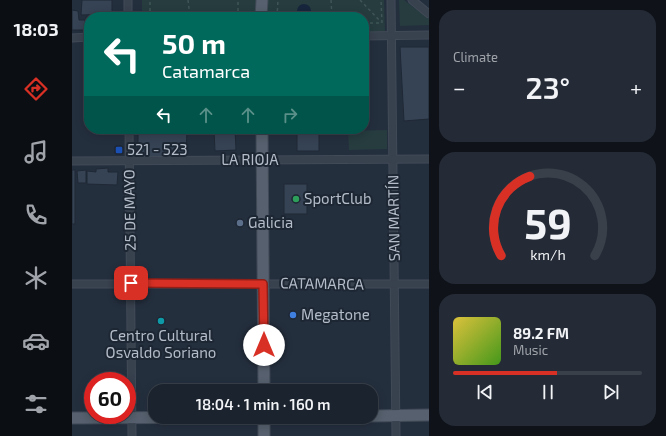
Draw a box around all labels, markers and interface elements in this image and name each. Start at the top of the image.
text: 18:03 [13,18,59,40]
text: 50 m [162,26,226,60]
icon: left [96,28,148,80]
text: Climate [453,49,498,65]
text: Catamarca [162,60,250,82]
text: 23° [526,69,570,105]
text: − [453,74,466,100]
text: + [630,74,642,100]
icon: directions [22,75,50,103]
icon: left [153,104,175,126]
icon: ahead [195,104,217,126]
icon: ahead [237,104,259,126]
icon: right [279,104,301,126]
icon: music [22,138,50,166]
place label: 521 - 523 [127,140,188,158]
marker: 521 - 523 [114,145,124,155]
street label: LA RIOJA [221,150,279,168]
street label: 25 DE MAYO [119,169,139,251]
street label: SAN MARTÍN [383,175,403,261]
place label: SportClub [304,189,371,207]
marker: SportClub [291,194,301,204]
text: 59 [524,197,571,247]
icon: phone [22,201,50,229]
place label: Galicia [248,213,293,231]
marker: Galicia [235,218,245,228]
text: km/h [530,246,565,263]
icon: climate [22,264,50,292]
pin [114,266,148,300]
icon: arrive [120,272,142,294]
street label: CATAMARCA [280,273,365,293]
place label: Megatone [301,305,370,323]
marker: Megatone [288,310,298,320]
marker: Centro Cultural Osvaldo Soriano [156,316,166,326]
position arrow [243,324,285,366]
text: 89.2 FM [513,324,569,342]
place label: Centro Cultural Osvaldo Soriano [106,326,216,361]
icon: car [22,327,50,355]
text: Music [513,342,548,358]
speed limit sign: 60 [84,372,136,424]
icon: previous [474,381,496,403]
icon: pause [537,381,559,403]
icon: next [600,381,622,403]
icon: filters [22,390,50,418]
text: 18:04 · 1 min · 160 m [196,395,330,413]

